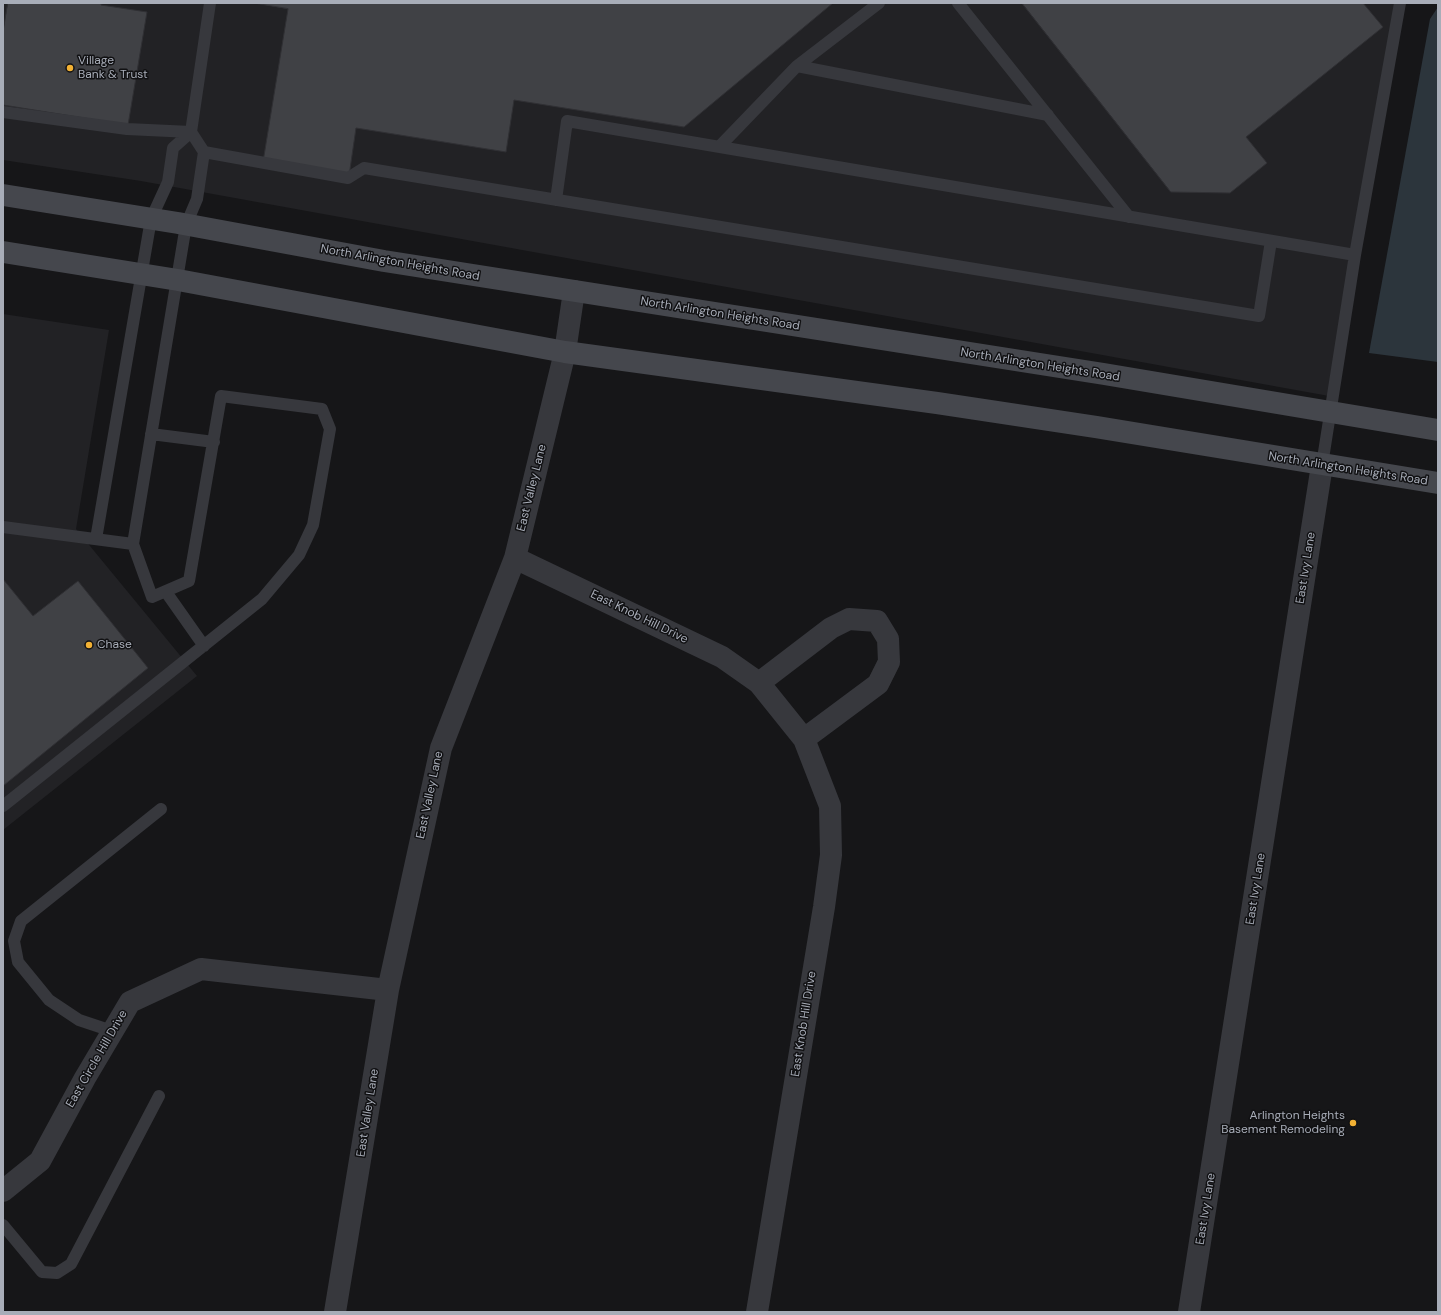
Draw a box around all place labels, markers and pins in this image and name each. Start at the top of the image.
place label: Village Bank & Trust [78,54,148,82]
marker: Village Bank & Trust [65,63,75,73]
place label: Chase [97,638,132,652]
marker: Chase [84,640,94,650]
place label: Arlington Heights Basement Remodeling [1221,1109,1345,1137]
marker: Arlington Heights Basement Remodeling [1348,1118,1358,1128]

